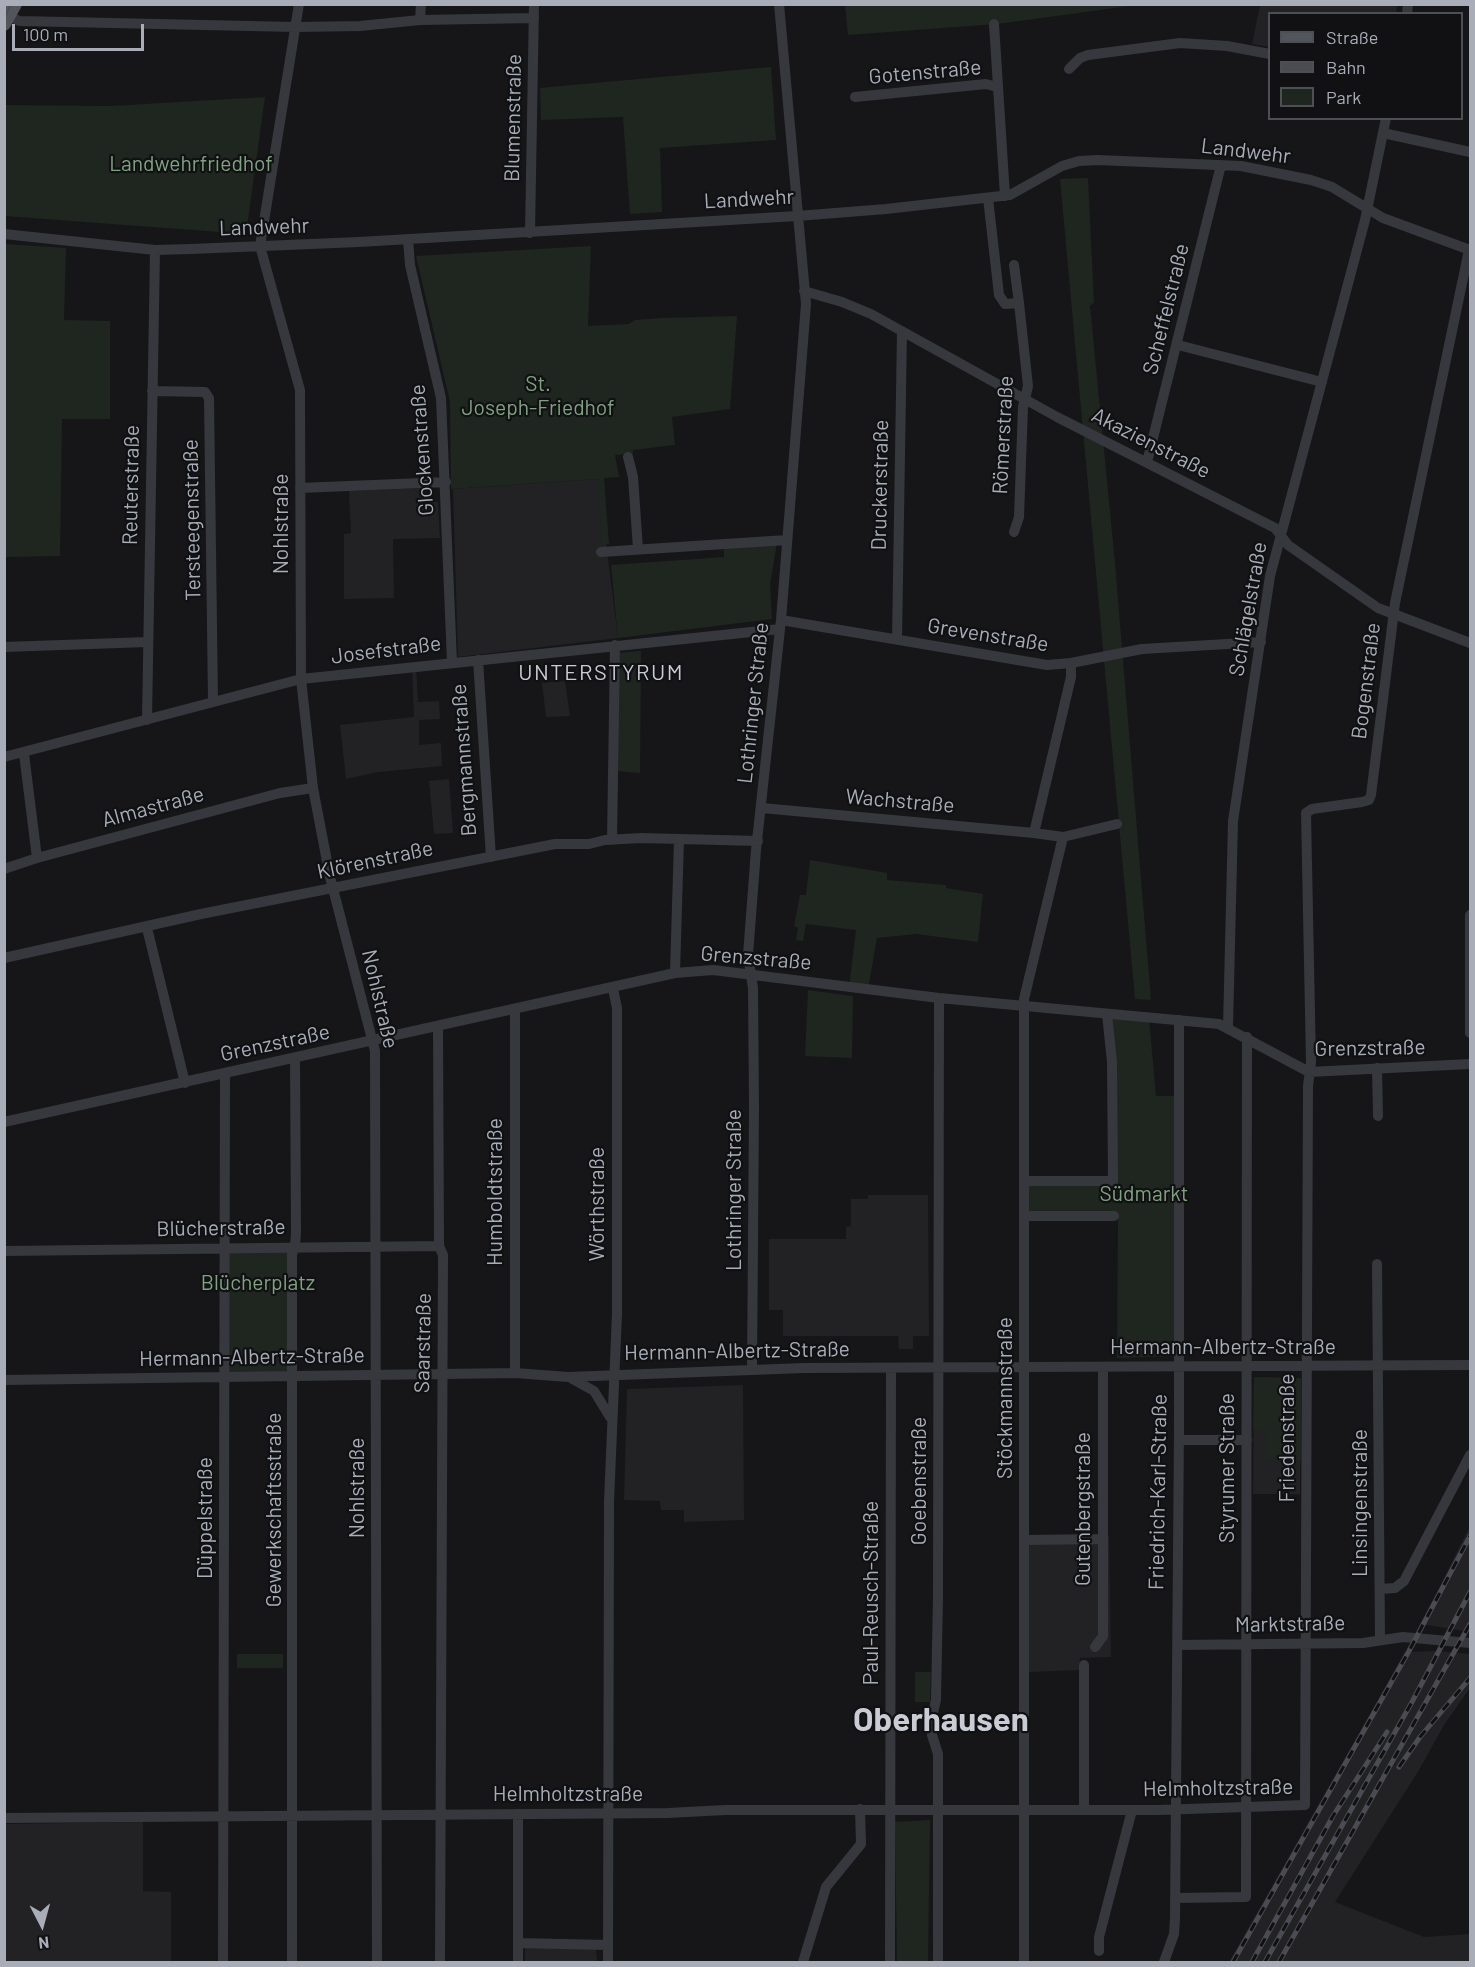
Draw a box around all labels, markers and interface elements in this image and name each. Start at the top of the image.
scale bar [15,12,147,50]
legend [1268,12,1463,120]
text: 100 m [23,23,68,45]
text: Straße [1326,26,1378,48]
street label: Blumenstraße [499,54,527,182]
street label: Gotenstraße [868,55,982,89]
text: Bahn [1326,56,1366,78]
text: Park [1326,86,1361,108]
street label: Landwehr [1200,133,1292,169]
park label: Landwehrfriedhof [109,151,273,177]
street label: Landwehr [703,184,795,214]
street label: Landwehr [218,213,310,241]
street label: Scheffelstraße [1138,241,1194,377]
park label: St. Joseph-Friedhof [461,371,615,421]
street label: Römerstraße [987,375,1019,495]
street label: Glockenstraße [405,383,439,517]
street label: Akazienstraße [1087,402,1215,484]
street label: Druckerstraße [866,419,894,551]
street label: Reuterstraße [117,425,145,545]
street label: Tersteegenstraße [178,439,206,601]
street label: Nohlstraße [268,474,294,574]
street label: Schlägelstraße [1224,540,1272,678]
street label: Grevenstraße [926,613,1050,657]
street label: Lothringer Straße [732,621,774,785]
street label: Bogenstraße [1346,621,1386,741]
street label: Josefstraße [329,631,443,669]
district label: UNTERSTYRUM [518,660,684,686]
street label: Bergmannstraße [446,683,482,837]
street label: Almastraße [99,781,207,833]
street label: Wachstraße [844,784,956,818]
street label: Klörenstraße [315,835,435,885]
street label: Grenzstraße [700,941,812,975]
street label: Nohlstraße [356,947,404,1051]
street label: Grenzstraße [218,1019,332,1067]
street label: Grenzstraße [1314,1034,1426,1062]
street label: Lothringer Straße [721,1109,747,1271]
street label: Humboldtstraße [482,1118,508,1266]
street label: Wörthstraße [584,1147,610,1261]
park label: Südmarkt [1100,1181,1188,1207]
street label: Blücherstraße [156,1214,286,1242]
park label: Blücherplatz [201,1270,315,1296]
street label: Saarstraße [410,1293,436,1393]
street label: Stöckmannstraße [992,1317,1018,1479]
street label: Hermann-Albertz-Straße [1110,1334,1336,1360]
street label: Hermann-Albertz-Straße [624,1336,850,1366]
street label: Hermann-Albertz-Straße [139,1342,365,1372]
street label: Friedenstraße [1274,1374,1300,1502]
street label: Styrumer Straße [1214,1393,1240,1543]
street label: Friedrich-Karl-Straße [1144,1394,1172,1590]
street label: Gewerkschaftsstraße [261,1413,287,1607]
street label: Goebenstraße [906,1417,932,1545]
street label: Linsingenstraße [1347,1429,1373,1577]
street label: Gutenbergstraße [1070,1432,1096,1586]
street label: Nohlstraße [344,1438,370,1538]
street label: Düppelstraße [192,1457,218,1579]
street label: Paul-Reusch-Straße [858,1501,884,1685]
street label: Marktstraße [1235,1610,1345,1638]
district label: Oberhausen [853,1700,1029,1740]
street label: Helmholtzstraße [1143,1774,1293,1802]
street label: Helmholtzstraße [493,1781,643,1807]
north arrow [12,1895,72,1955]
text: N [38,1933,50,1953]

